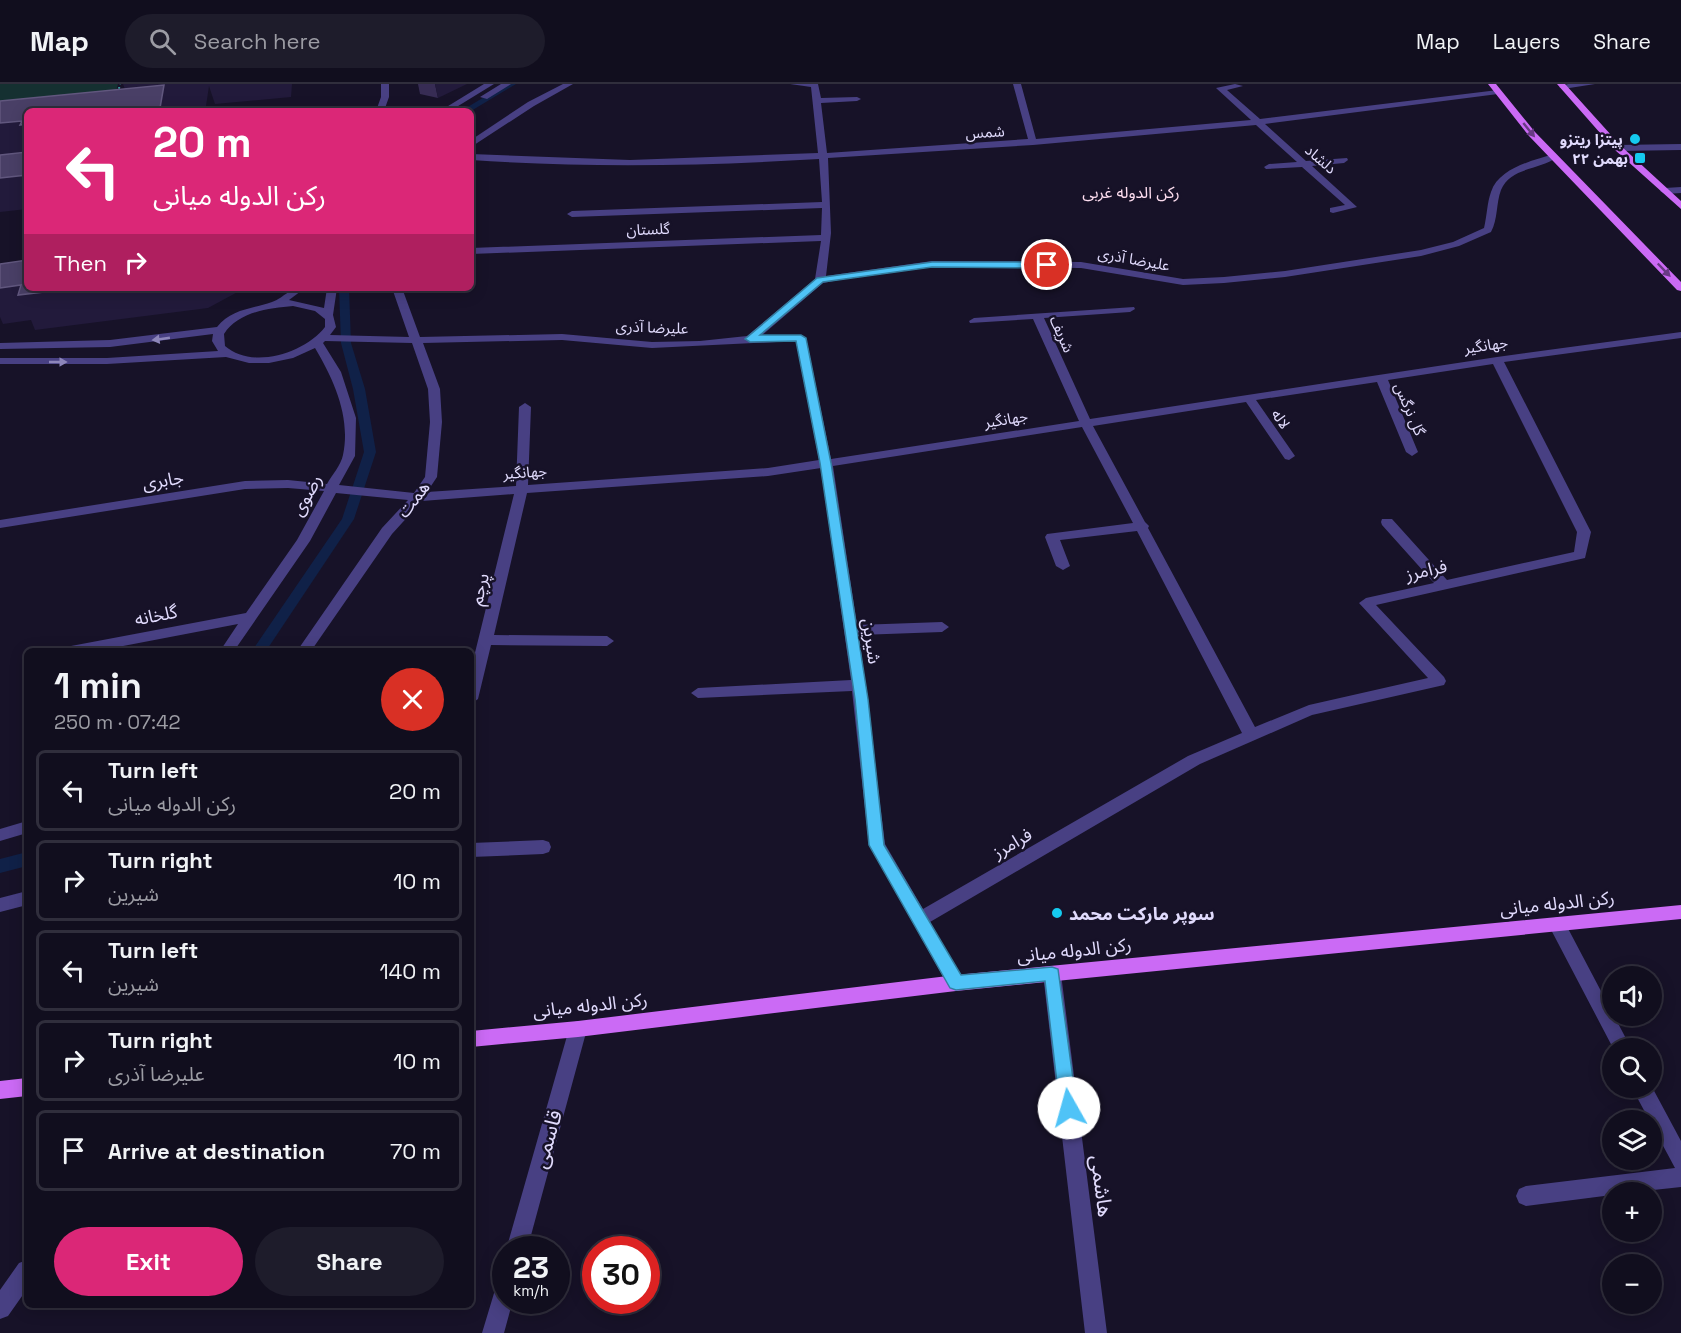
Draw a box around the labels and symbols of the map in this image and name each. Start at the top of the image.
street label: شمس [965,121,1006,143]
one-way arrow [1522,122,1535,138]
place label: پیتزا ریتزو [1560,130,1623,149]
marker: پیتزا ریتزو [1628,132,1642,146]
street label: دلشاد [1301,140,1341,178]
place label: ۲۲ بهمن [1572,149,1628,168]
marker: ۲۲ بهمن [1633,151,1647,165]
district label: رکن الدوله غربی [1082,182,1180,203]
street label: گلستان [626,219,671,239]
pin [1021,239,1072,290]
street label: علیرضا آذری [1097,243,1172,275]
one-way arrow [1656,263,1670,277]
street label: شریف [1046,313,1079,356]
street label: علیرضا آذری [615,316,689,338]
street label: جهانگیر [1462,333,1509,358]
one-way arrow [152,334,171,344]
one-way arrow [49,357,68,367]
street label: گل نرگس [1390,380,1430,439]
street label: لاله [1268,405,1294,433]
street label: جهانگیر [982,406,1029,432]
street label: جهانگیر [501,461,548,483]
street label: جابری [141,465,185,495]
street label: رضوی [285,470,327,520]
street label: همت [391,476,435,522]
street label: فرامرز [1402,554,1449,586]
street label: پرچم [464,570,496,608]
street label: گلخانه [133,599,180,630]
street label: شیرین [857,617,887,665]
street label: فرامرز [987,822,1036,864]
street label: رکن الدوله میانی [1499,886,1615,920]
place label: سوپر مارکت محمد [1069,902,1215,925]
marker: سوپر مارکت محمد [1050,906,1064,920]
street label: رکن الدوله میانی [1016,933,1132,967]
street label: رکن الدوله میانی [532,988,648,1022]
position arrow [1037,1076,1101,1140]
street label: قاسمی [526,1107,568,1171]
street label: هاشمی [1085,1153,1119,1219]
speed limit sign: 30 [582,1236,660,1314]

